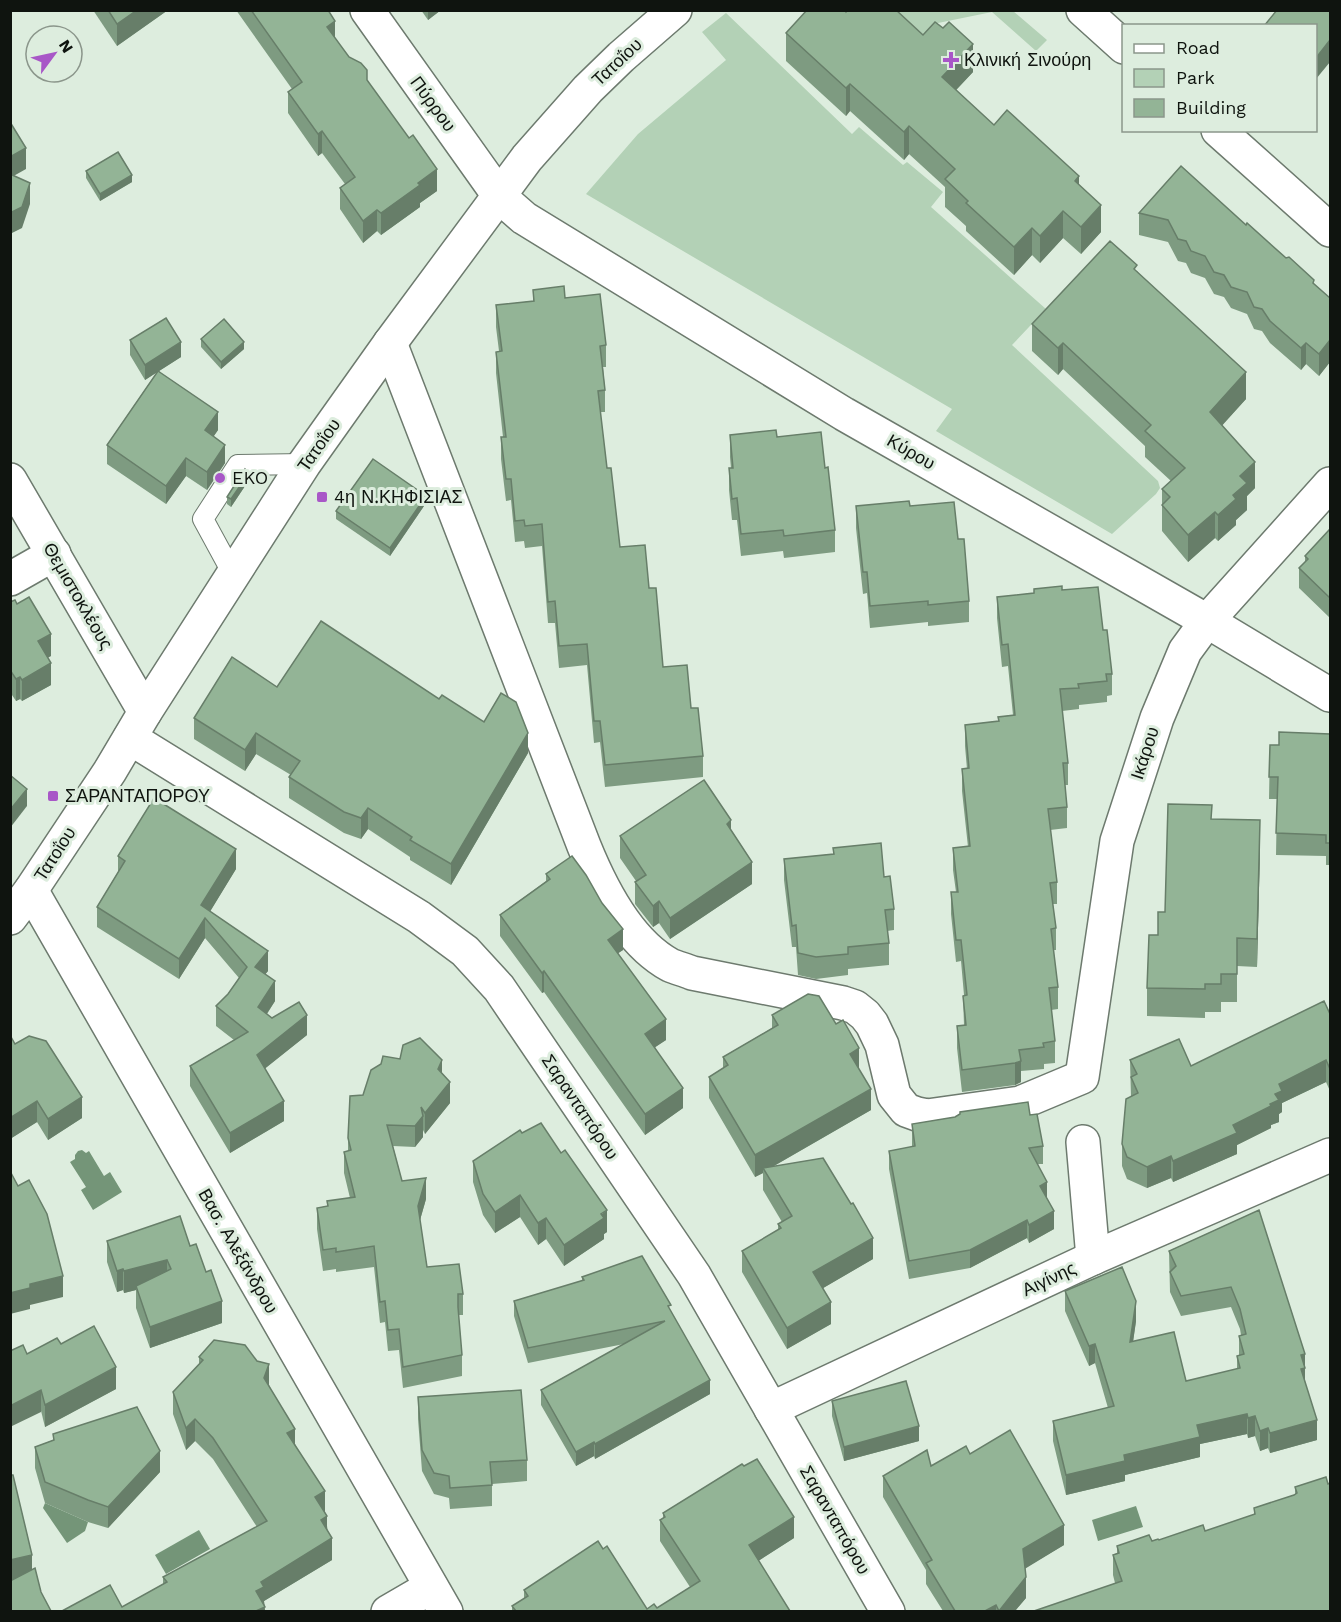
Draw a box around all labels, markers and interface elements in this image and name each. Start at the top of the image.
north arrow [24,24,84,84]
legend [1122,24,1317,132]
street label: Τατοΐου [588,33,646,90]
text: N [55,36,77,56]
text: Road [1176,37,1220,58]
place label: Κλινική Σινούρη [964,49,1091,70]
marker: Κλινική Σινούρη [942,51,960,69]
text: Park [1176,67,1215,88]
street label: Πύρρου [406,72,460,135]
text: Building [1176,97,1246,118]
street label: Τατοΐου [293,414,344,475]
street label: Κύρου [884,429,939,474]
place label: EKO [232,467,268,488]
marker: EKO [213,471,227,485]
place label: 4η Ν.ΚΗΦΙΣΙΑΣ [334,486,463,507]
marker: 4η Ν.ΚΗΦΙΣΙΑΣ [315,490,329,504]
street label: Θεμιστοκλέους [39,539,118,653]
street label: Ικάρου [1126,724,1163,782]
place label: ΣΑΡΑΝΤΑΠΟΡΟΥ [65,785,210,806]
marker: ΣΑΡΑΝΤΑΠΟΡΟΥ [46,789,60,803]
street label: Τατοΐου [29,823,80,885]
street label: Σαρανταπόρου [538,1050,623,1163]
street label: Βασ. Αλεξάνδρου [194,1185,283,1317]
street label: Αιγίνης [1019,1257,1079,1300]
street label: Σαρανταπόρου [796,1462,875,1578]

